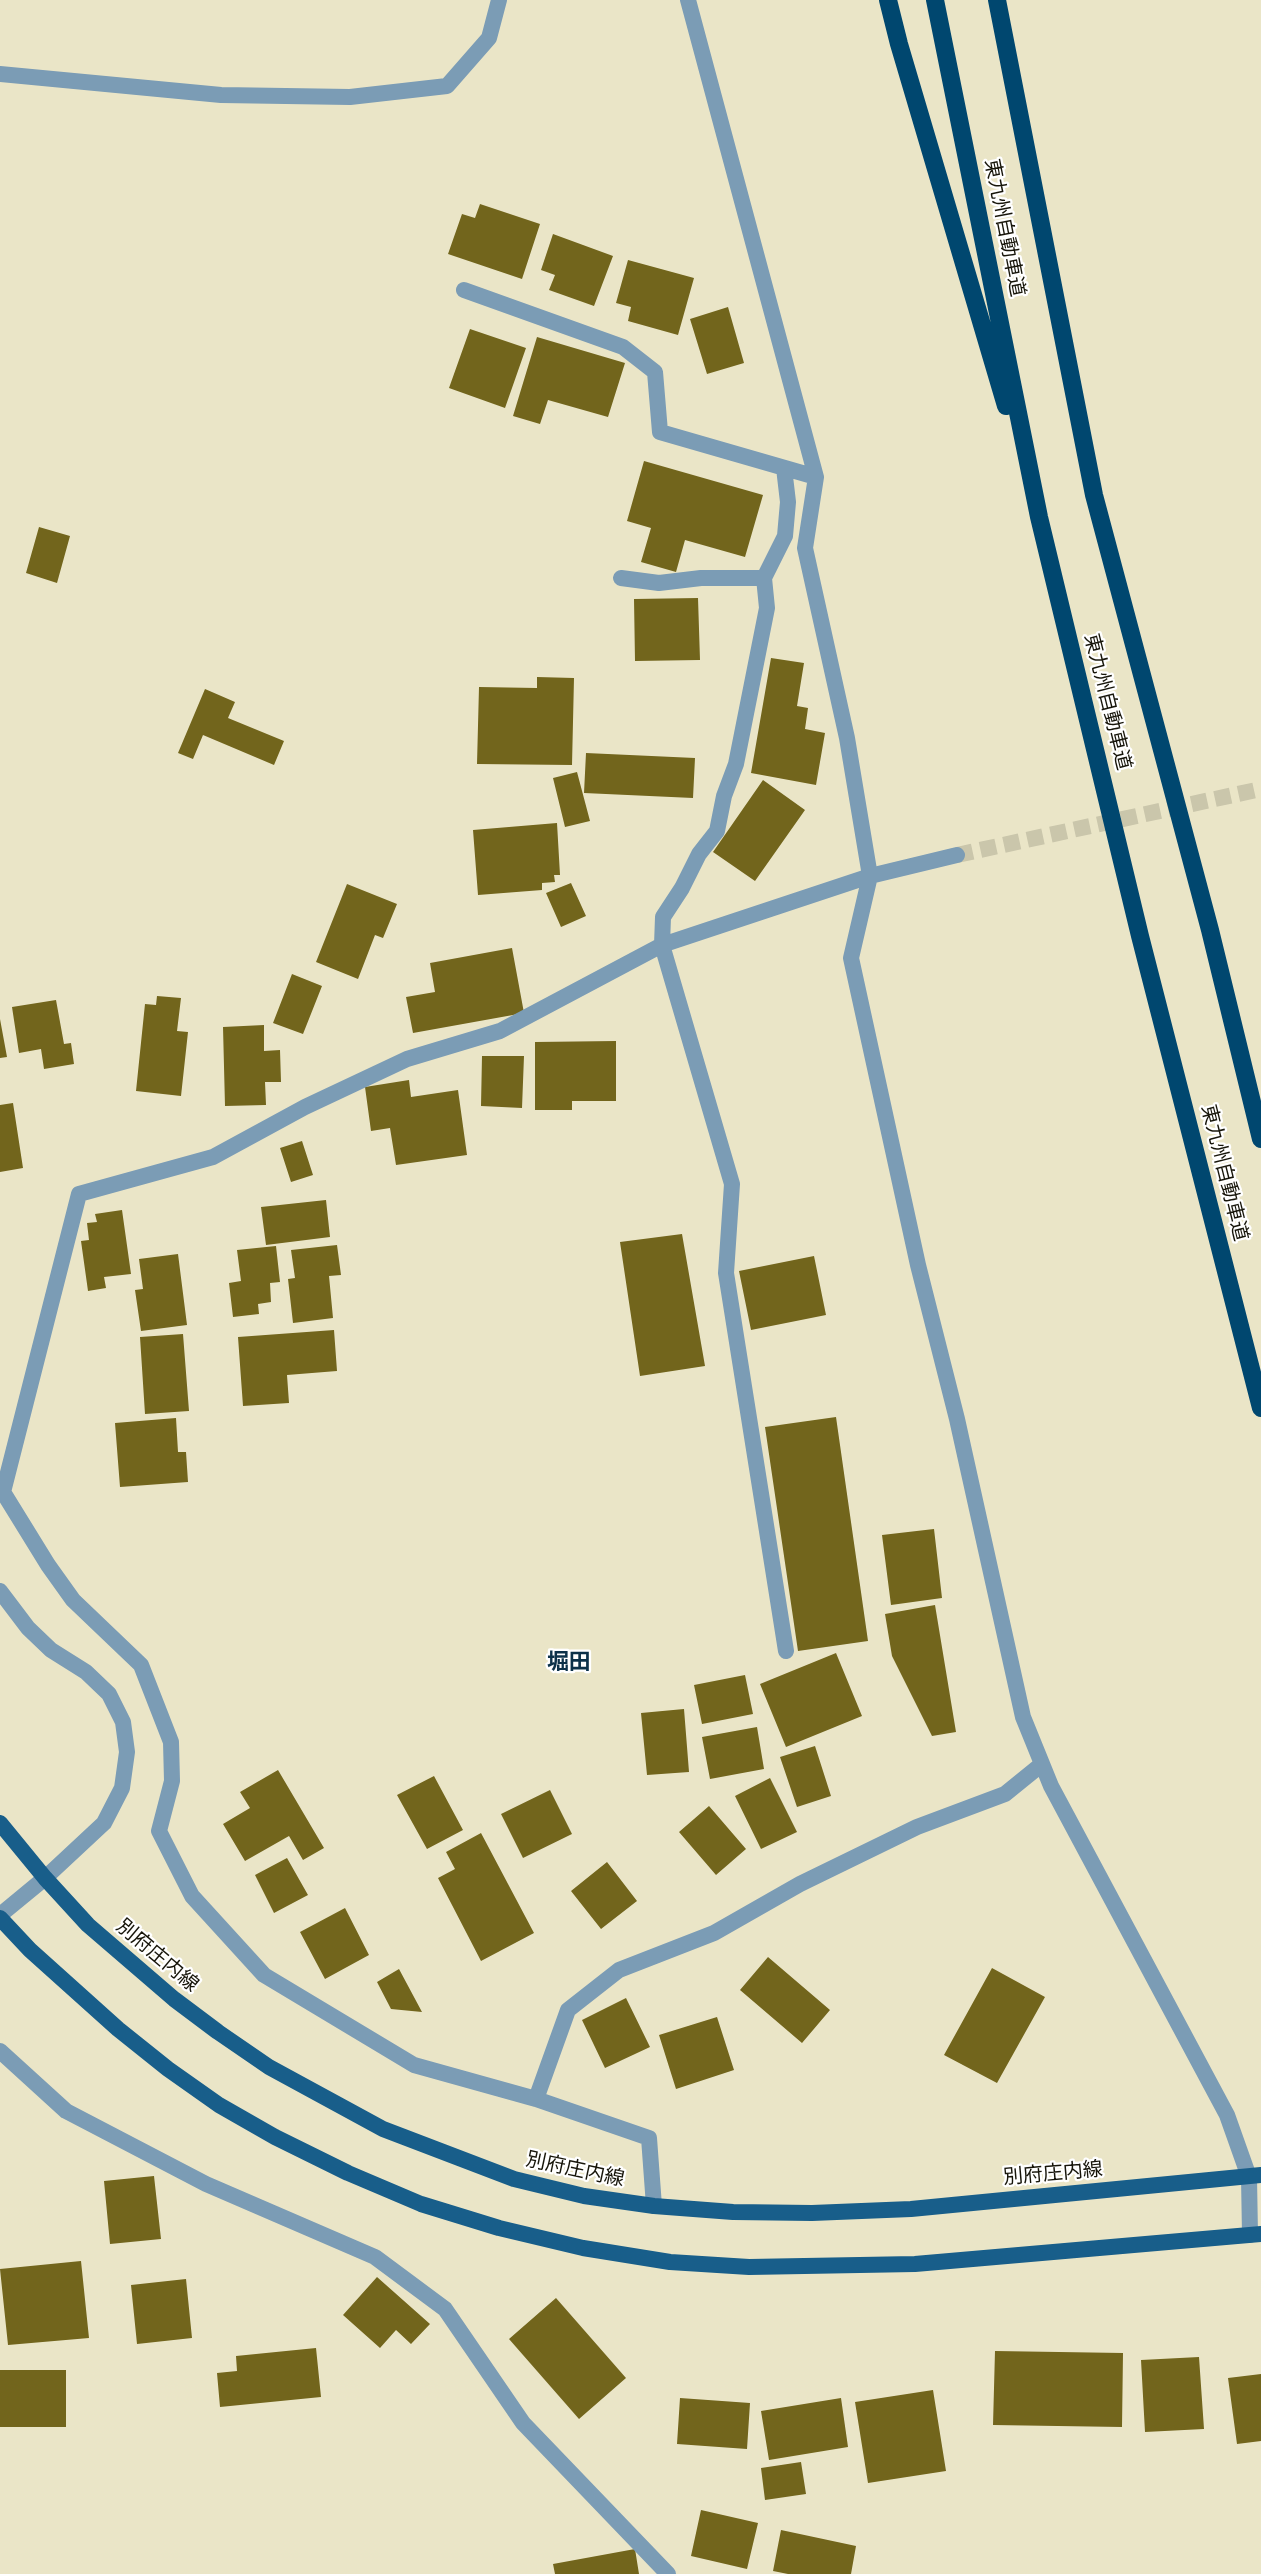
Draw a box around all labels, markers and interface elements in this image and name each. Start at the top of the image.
street label: 東九州自動車道 [979,157,1029,299]
street label: 東九州自動車道 [1078,631,1136,773]
street label: 東九州自動車道 [1195,1102,1253,1244]
district label: 堀田 [547,1650,591,1676]
street label: 別府庄内線 [111,1915,203,1997]
street label: 別府庄内線 [524,2148,626,2192]
street label: 別府庄内線 [1002,2158,1104,2190]

